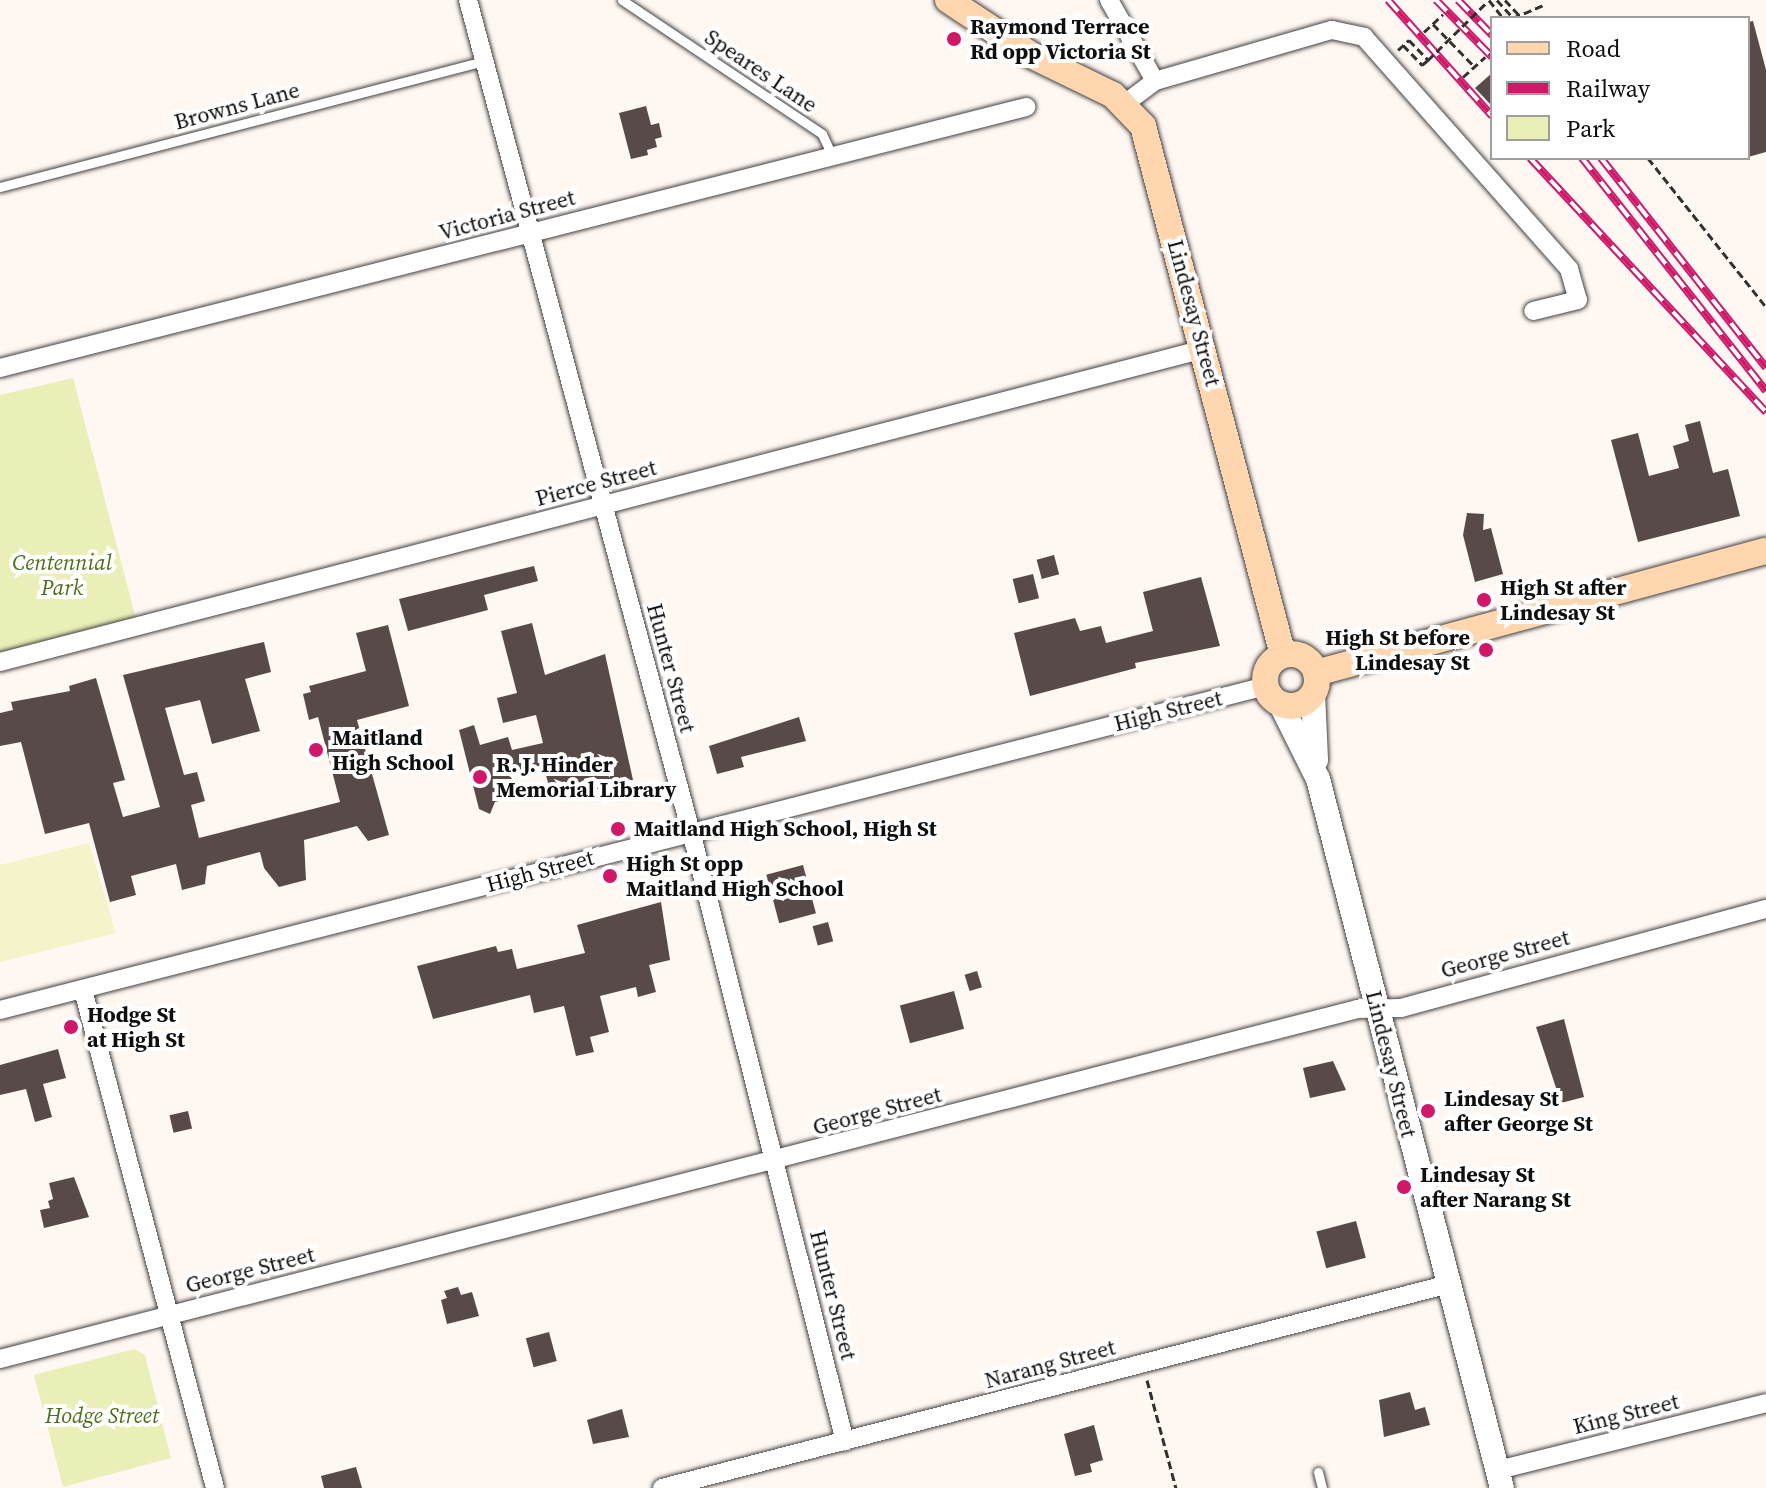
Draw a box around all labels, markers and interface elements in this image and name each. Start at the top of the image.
place label: Raymond Terrace Rd opp Victoria St [970,13,1151,64]
legend [1490,16,1750,160]
street label: Speares Lane [700,24,822,118]
marker: Raymond Terrace Rd opp Victoria St [945,30,963,48]
text: Road [1566,32,1620,65]
text: Railway [1566,72,1650,105]
street label: Browns Lane [171,77,303,135]
text: Park [1566,112,1615,145]
street label: Victoria Street [436,184,578,246]
street label: Lindesay Street [1162,237,1226,389]
street label: Pierce Street [533,454,659,512]
park label: Centennial Park [12,549,112,600]
place label: High St after Lindesay St [1500,574,1627,626]
marker: High St after Lindesay St [1475,591,1493,609]
street label: Hunter Street [641,601,701,735]
place label: High St before Lindesay St [1325,624,1470,676]
marker: High St before Lindesay St [1477,641,1495,659]
street label: High Street [1111,685,1225,737]
place label: Maitland High School [332,724,454,776]
marker: Maitland High School [307,741,325,759]
place label: R. J. Hinder Memorial Library [496,751,676,802]
marker: R. J. Hinder Memorial Library [471,768,489,786]
place label: Maitland High School, High St [634,816,937,842]
marker: Maitland High School, High St [609,820,627,838]
street label: High Street [483,844,597,898]
place label: High St opp Maitland High School [626,850,844,902]
marker: High St opp Maitland High School [601,867,619,885]
street label: George Street [1438,924,1572,984]
street label: Lindesay Street [1360,988,1422,1140]
place label: Hodge St at High St [87,1001,185,1052]
marker: Hodge St at High St [62,1018,80,1036]
street label: George Street [810,1081,944,1141]
place label: Lindesay St after George St [1444,1085,1593,1136]
marker: Lindesay St after George St [1419,1102,1437,1120]
place label: Lindesay St after Narang St [1420,1161,1571,1212]
marker: Lindesay St after Narang St [1395,1178,1413,1196]
street label: Hunter Street [804,1227,862,1363]
street label: George Street [183,1241,317,1299]
street label: Narang Street [982,1334,1118,1394]
street label: King Street [1570,1388,1682,1440]
park label: Hodge Street [45,1403,159,1429]

